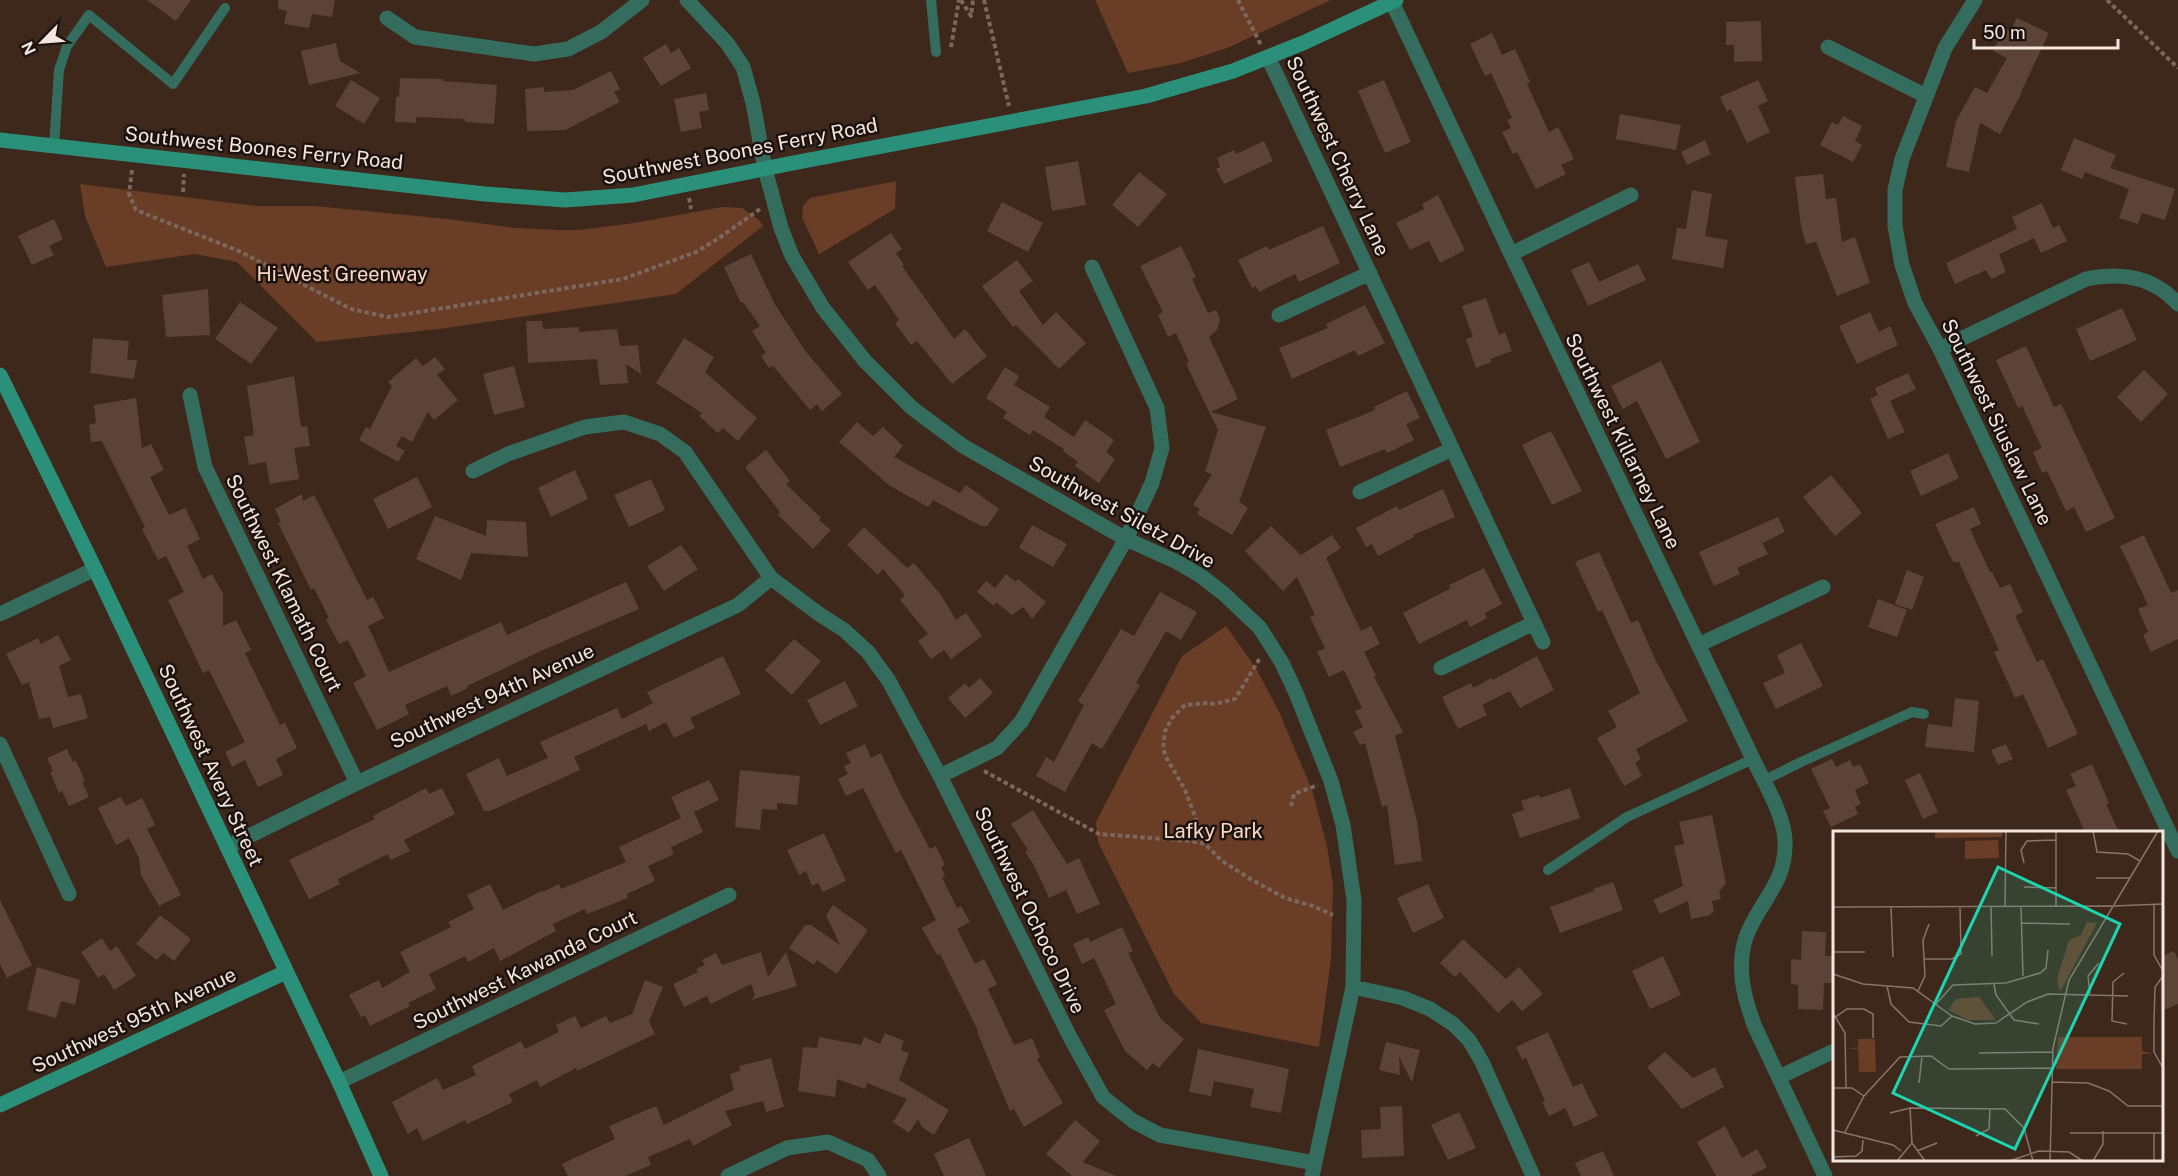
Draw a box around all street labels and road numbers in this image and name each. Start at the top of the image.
street label: Southwest Cherry Lane [1281,52,1395,260]
street label: Southwest Boones Ferry Road [600,113,880,189]
street label: Southwest Boones Ferry Road [124,121,404,175]
street label: Southwest Siuslaw Lane [1937,315,2057,529]
street label: Southwest Killarney Lane [1560,329,1686,553]
street label: Southwest Siletz Drive [1025,451,1219,573]
street label: Southwest Klamath Court [221,470,347,696]
street label: Southwest 94th Avenue [386,638,598,754]
street label: Southwest Avery Street [153,660,269,870]
street label: Southwest Ochoco Drive [969,803,1091,1017]
street label: Southwest Kawanda Court [409,905,641,1035]
street label: Southwest 95th Avenue [28,962,240,1078]

